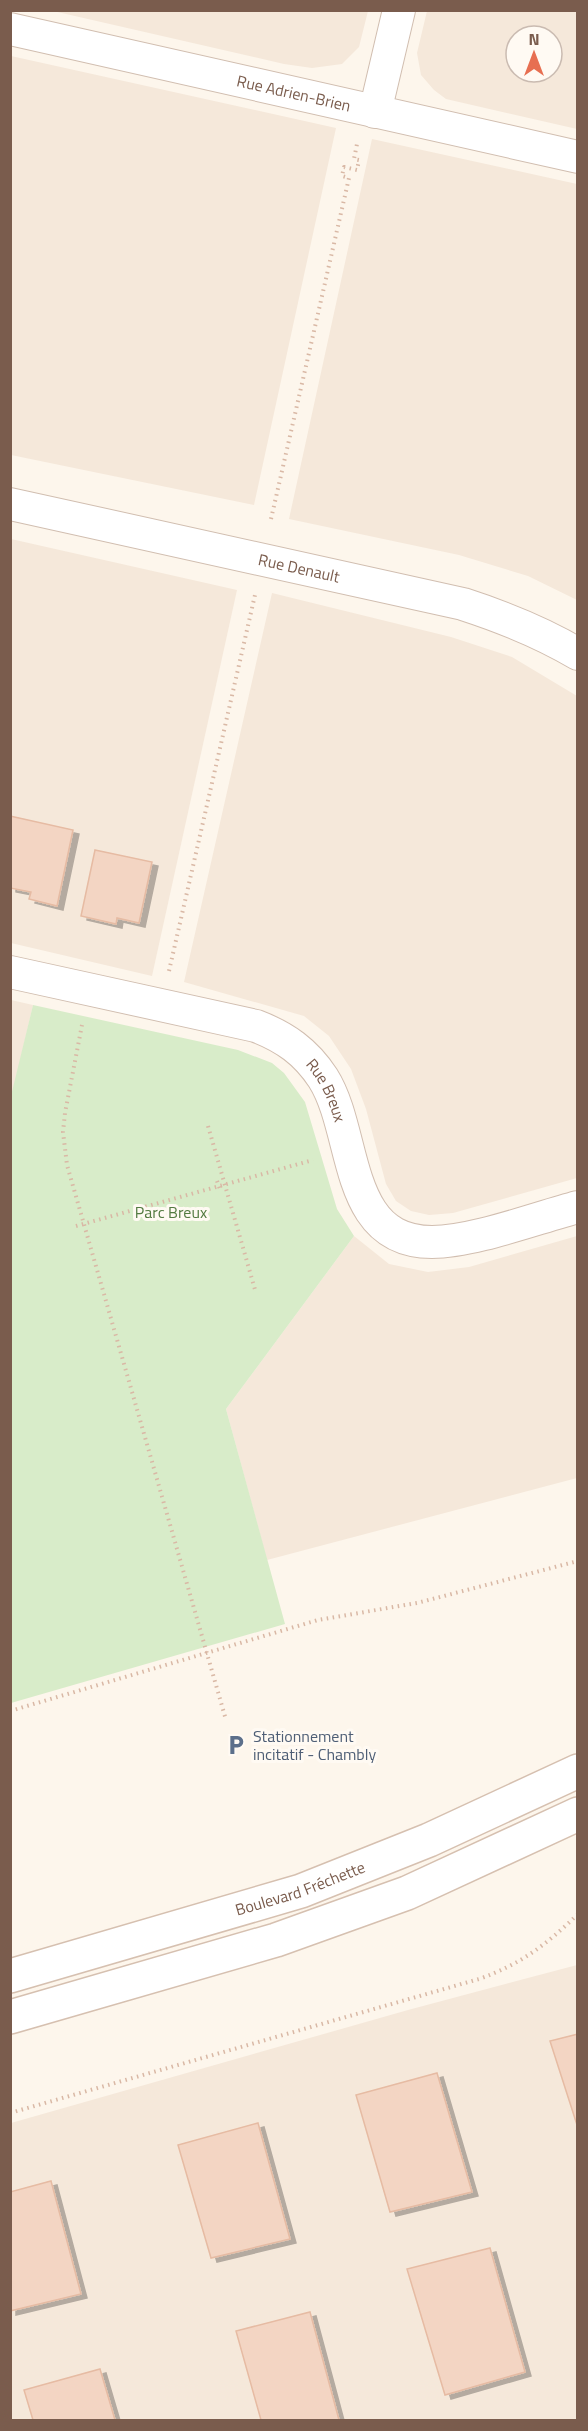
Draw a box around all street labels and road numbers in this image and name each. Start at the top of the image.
street label: Rue Adrien-Brien [235,68,353,117]
street label: Rue Denault [256,547,342,589]
street label: Rue Breux [301,1053,352,1125]
street label: Boulevard Fréchette [232,1855,368,1922]

